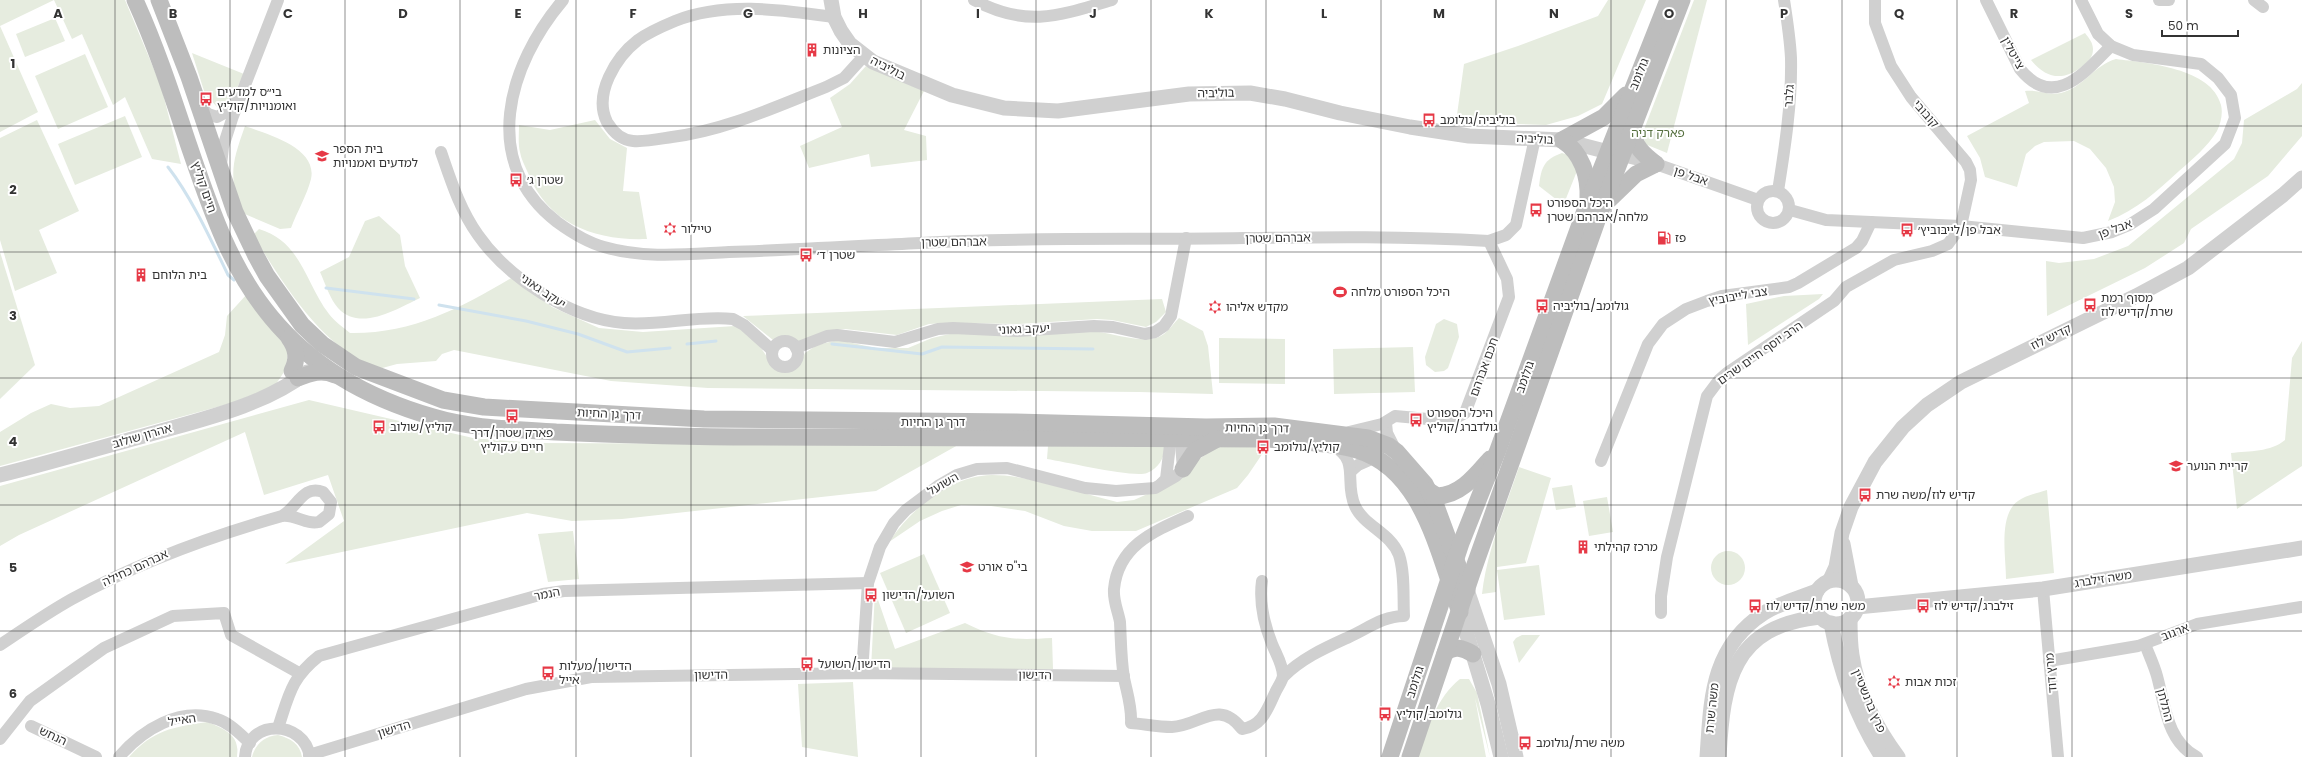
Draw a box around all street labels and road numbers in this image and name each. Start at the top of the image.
street label: צייטלין [1998,33,2029,72]
street label: בוליביה [868,52,909,84]
street label: גולומב [1625,55,1653,92]
street label: גלבר [1779,83,1798,108]
street label: בוליביה [1197,84,1235,101]
street label: קובובי [1910,96,1944,132]
street label: בוליביה [1516,129,1554,148]
street label: חיים קוליץ [188,159,221,215]
street label: אבל פן [1672,162,1711,189]
street label: אבל פן [2095,214,2135,243]
street label: אברהם שטרן [1245,228,1311,247]
street label: אברהם שטרן [921,232,987,251]
street label: יעקב גאוני [517,269,570,312]
street label: צבי לייבוביץ [1707,282,1769,309]
street label: הרב יוסף חיים שרים [1714,317,1806,388]
street label: יעקב גאוני [998,319,1050,338]
street label: קדיש לוז [2028,319,2074,354]
street label: חכם אברהם [1465,335,1502,399]
street label: גולומב [1511,358,1538,395]
street label: דרך גן החיות [576,403,642,424]
street label: דרך גן החיות [901,413,966,430]
street label: דרך גן החיות [1225,418,1290,437]
street label: אהרון שולוב [110,419,174,452]
street label: השועל [924,468,961,499]
street label: אברהם כחילה [99,545,171,590]
street label: משה זילברג [2073,566,2133,591]
street label: הנמר [532,583,561,604]
street label: ארגוב [2158,618,2192,645]
street label: מרץ דוד [2040,652,2061,694]
street label: גולומב [1401,663,1428,700]
street label: הדישון [694,666,728,683]
street label: הדישון [1018,666,1052,683]
street label: פרץ ברנשטיין [1848,666,1891,735]
street label: משה שרת [1700,682,1723,734]
street label: התלתן [2153,686,2178,724]
street label: האייל [167,709,197,730]
street label: הדישון [375,715,413,742]
street label: הנחש [37,722,70,749]

